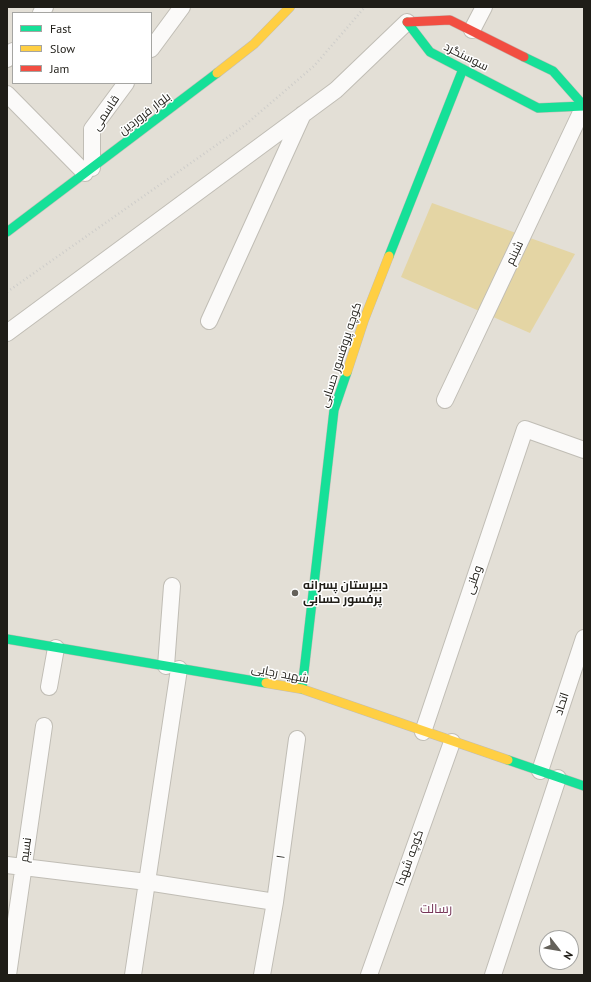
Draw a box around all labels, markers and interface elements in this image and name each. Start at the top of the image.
legend [12,12,152,84]
text: Fast [50,21,71,36]
street label: سوسنگرد [441,40,491,74]
text: Slow [50,41,75,56]
text: Jam [50,61,69,76]
street label: بلوار فروردین [116,90,174,138]
street label: قاسمی [89,93,123,133]
street label: شبنم [503,239,527,267]
street label: کوچه پروفسور حسابی [317,301,365,409]
street label: وطنی [462,564,486,596]
place label: دبیرستان پسرانه پرفسور حسابی [303,579,388,607]
marker: دبیرستان پسرانه پرفسور حسابی [290,588,300,598]
street label: شهید رجایی [250,661,310,687]
street label: اتحاد [552,691,572,717]
street label: کوچه شهدا [393,828,427,888]
street label: نسیم [17,837,35,863]
street label: ۱ [274,854,288,860]
district label: رسالت [420,901,452,917]
north arrow [539,930,579,970]
text: N [561,949,576,962]

